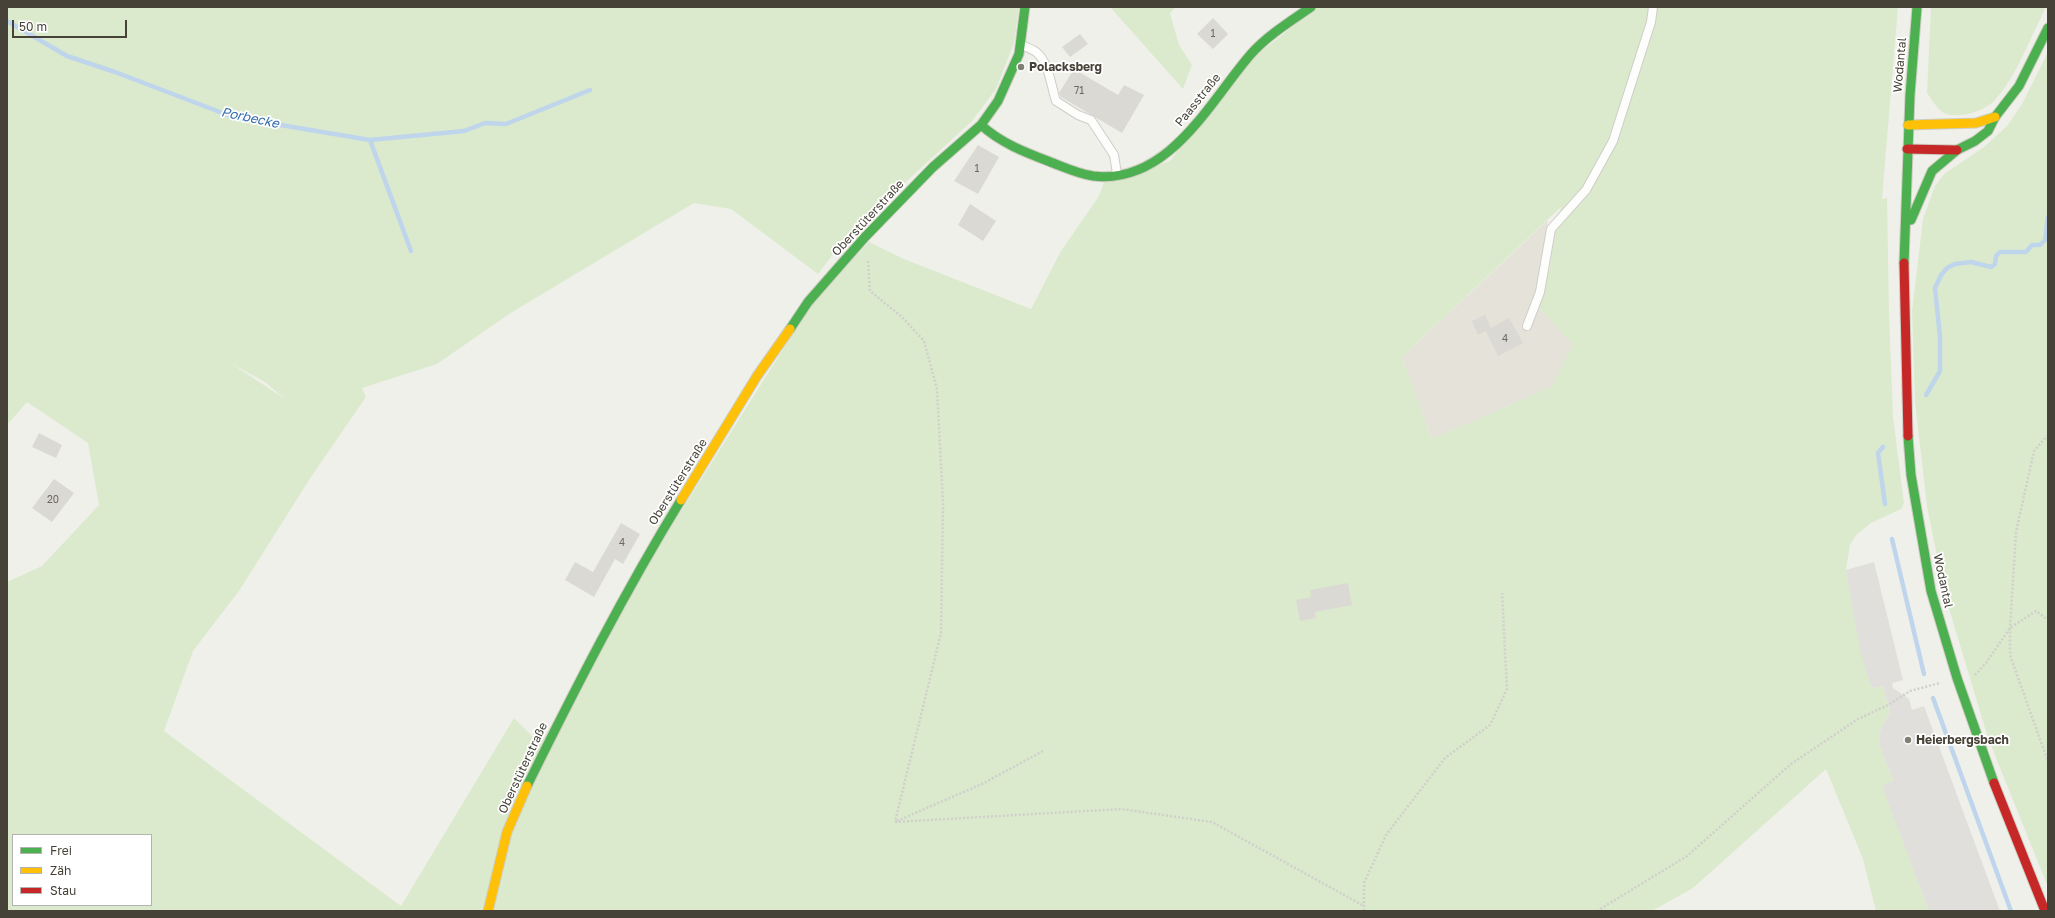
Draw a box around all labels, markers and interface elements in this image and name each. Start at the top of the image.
scale bar [14,12,129,38]
text: 50 m [19,19,47,34]
house number: 1 [1211,28,1215,40]
street label: Wodantal [1890,37,1910,93]
place label: Polacksberg [1029,60,1102,74]
marker: Polacksberg [1016,62,1026,72]
street label: Paasstraße [1172,71,1224,129]
house number: 71 [1074,85,1084,97]
water label: Porbecke [220,104,280,132]
house number: 1 [975,163,979,175]
street label: Oberstüterstraße [829,177,907,259]
house number: 4 [1502,333,1508,345]
street label: Oberstüterstraße [646,436,710,528]
house number: 20 [47,494,59,506]
house number: 4 [619,537,625,549]
street label: Wodantal [1930,553,1956,609]
street label: Oberstüterstraße [496,720,550,816]
place label: Heierbergsbach [1916,733,2009,747]
marker: Heierbergsbach [1903,735,1913,745]
legend [12,834,152,906]
text: Frei [50,843,72,858]
text: Zäh [50,863,71,878]
text: Stau [50,883,76,898]

